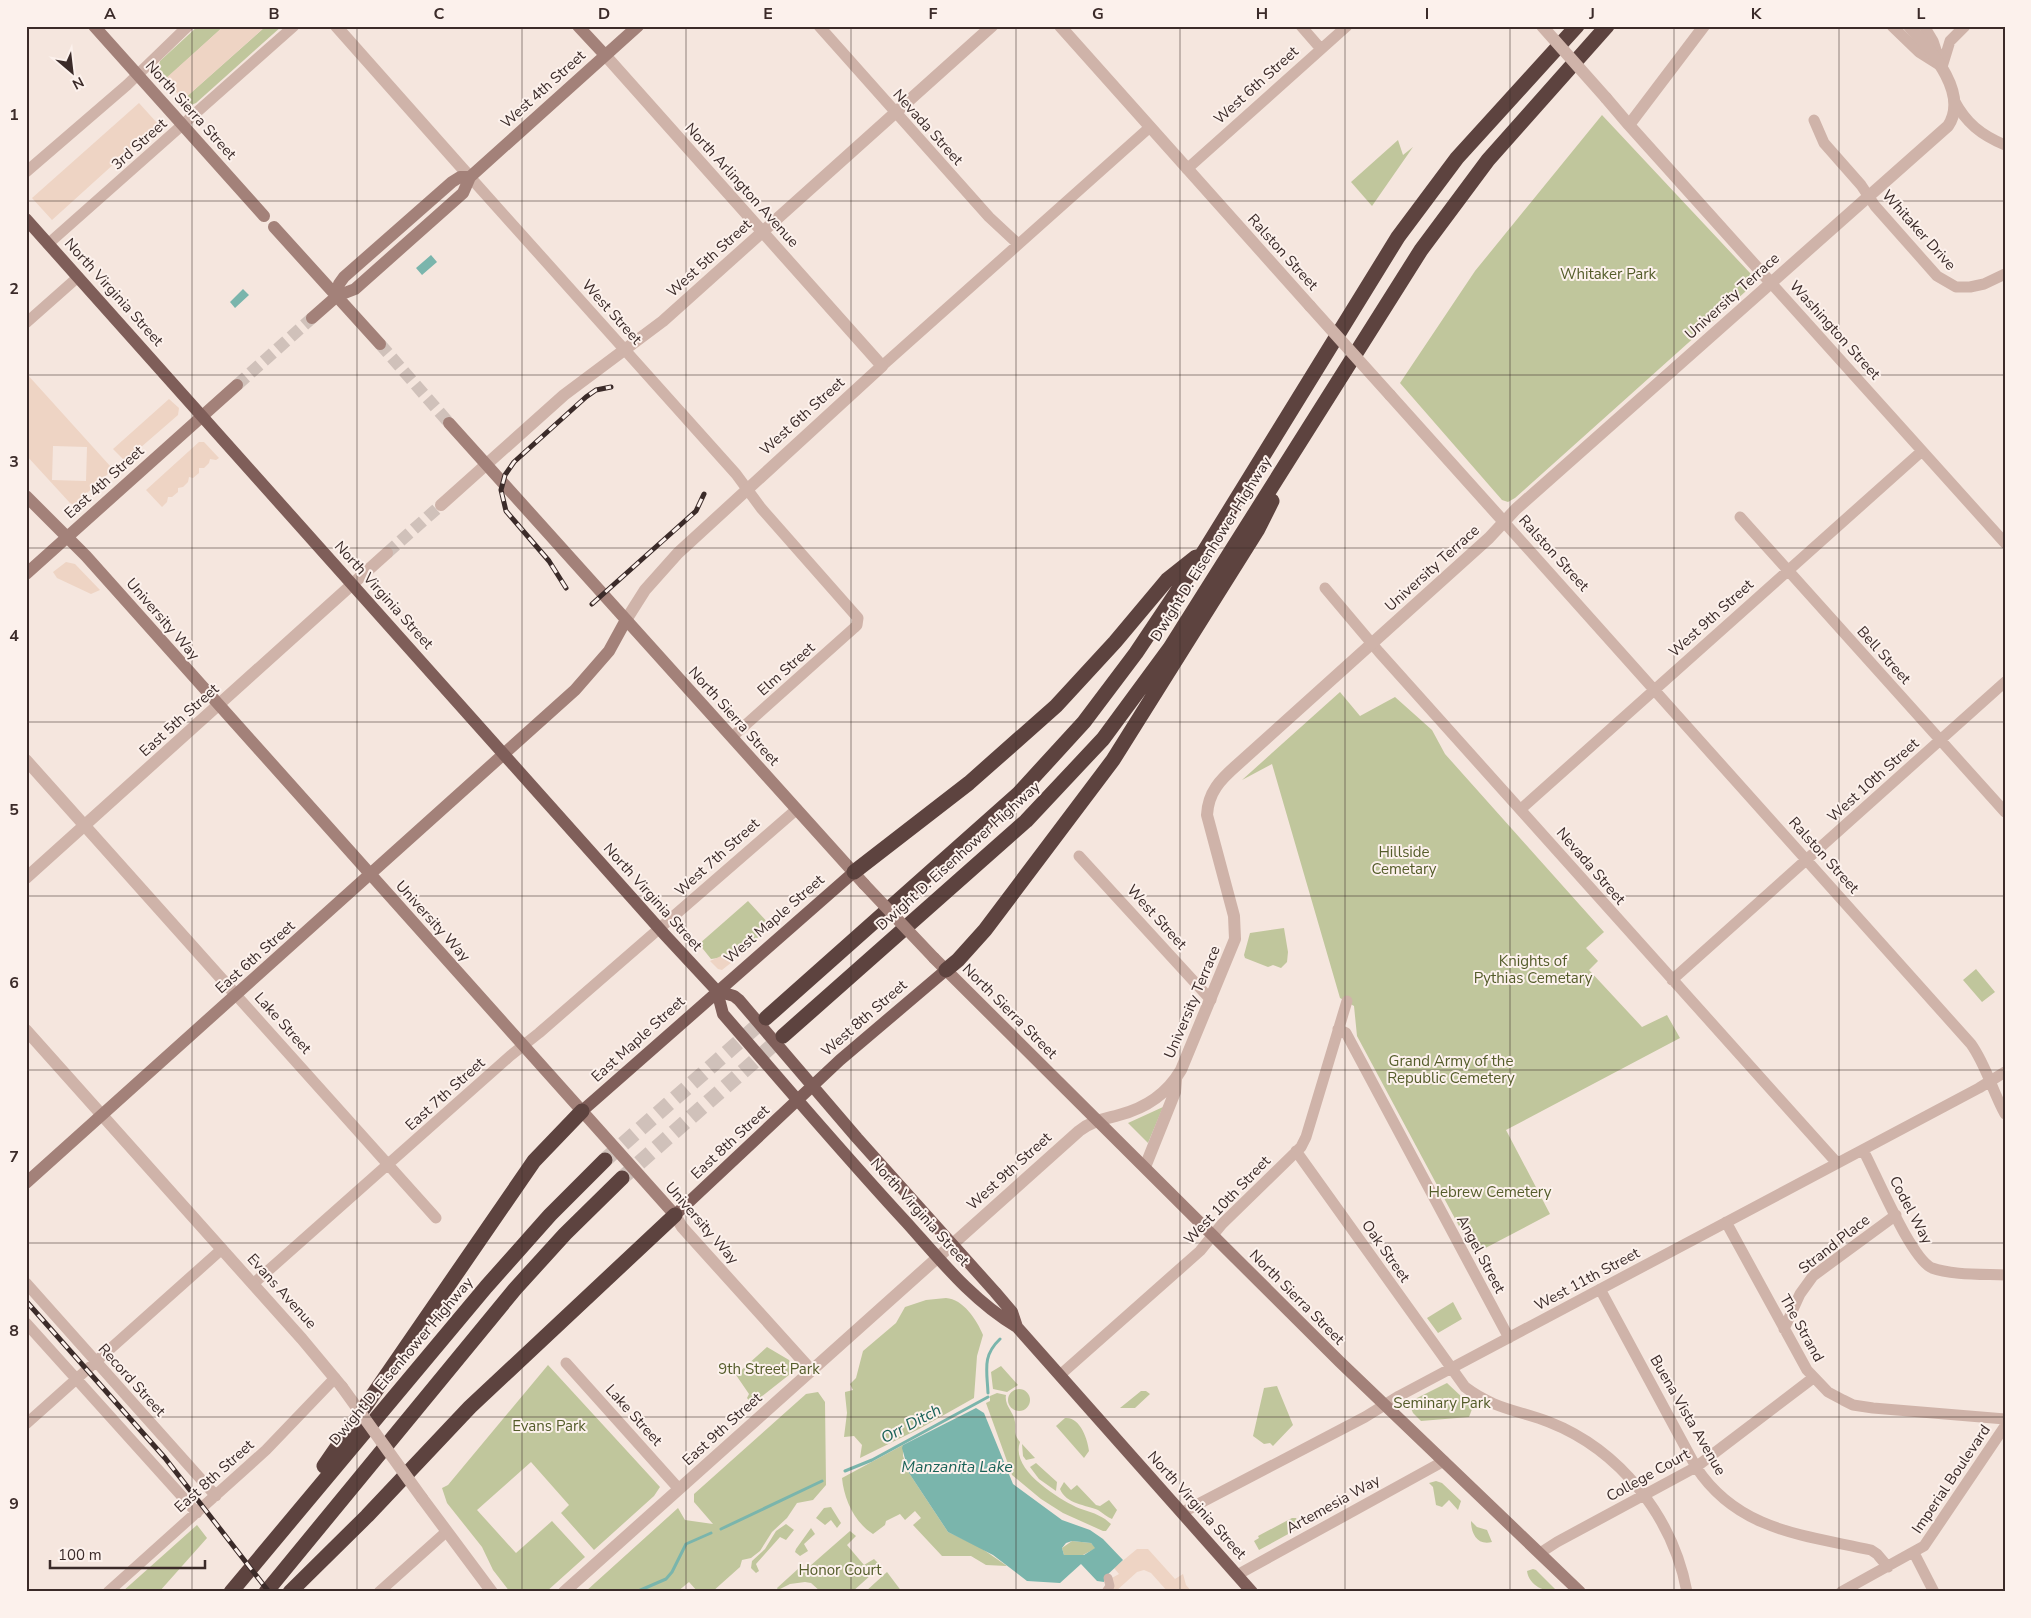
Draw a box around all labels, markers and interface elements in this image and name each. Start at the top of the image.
text: A [104,3,116,25]
text: B [268,3,280,25]
text: C [434,3,445,25]
text: D [598,3,610,25]
text: E [763,3,773,25]
text: F [929,3,938,25]
text: G [1092,3,1104,25]
text: H [1256,3,1268,25]
text: I [1425,3,1429,25]
text: J [1588,3,1595,25]
text: K [1751,3,1763,25]
text: L [1917,3,1926,25]
street label: West 6th Street [1209,41,1303,128]
street label: West 4th Street [496,45,590,132]
north arrow [48,48,98,98]
street label: North Sierra Street [141,56,241,164]
text: N [69,72,87,94]
street label: Nevada Street [888,85,968,170]
text: 1 [9,104,19,126]
street label: 3rd Street [107,113,171,174]
street label: North Arlington Avenue [681,118,803,252]
street label: Whitaker Drive [1878,185,1961,275]
street label: Ralston Street [1243,210,1323,295]
street label: West 5th Street [662,214,756,301]
street label: North Virginia Street [60,234,168,351]
street label: University Terrace [1680,248,1784,344]
park label: Whitaker Park [1560,264,1657,284]
street label: West Street [578,275,647,349]
street label: Washington Street [1785,276,1885,384]
text: 2 [9,278,19,300]
street label: West 6th Street [755,372,849,459]
street label: East 4th Street [60,440,149,523]
text: 3 [9,451,19,473]
street label: Dwight D. Eisenhower Highway [1146,453,1276,645]
street label: Ralston Street [1514,511,1594,596]
street label: University Terrace [1380,520,1484,616]
street label: North Virginia Street [330,537,438,654]
street label: University Way [122,574,204,665]
street label: West 9th Street [1664,574,1758,661]
street label: Bell Street [1853,622,1916,689]
text: 4 [9,625,19,647]
street label: Elm Street [753,637,820,700]
street label: North Sierra Street [684,662,784,770]
street label: East 5th Street [135,678,224,761]
street label: West 10th Street [1823,733,1923,826]
street label: Dwight D. Eisenhower Highway [872,777,1044,935]
text: 5 [9,799,19,821]
street label: West 7th Street [670,813,764,900]
street label: Ralston Street [1784,813,1864,898]
street label: Nevada Street [1552,823,1631,909]
street label: North Virginia Street [599,839,707,956]
park label: Hillside Cemetary [1371,842,1437,879]
street label: West Maple Street [720,869,829,968]
street label: University Way [391,876,475,966]
street label: West Street [1123,880,1192,954]
street label: East 6th Street [211,915,300,998]
street label: University Terrace [1159,943,1225,1061]
park label: Knights of Pythias Cemetary [1474,951,1593,988]
street label: North Sierra Street [958,959,1062,1063]
text: 6 [9,972,19,994]
street label: West 8th Street [817,975,912,1061]
street label: Lake Street [250,988,316,1059]
street label: East Maple Street [587,991,690,1086]
park label: Grand Army of the Republic Cemetery [1387,1051,1515,1088]
street label: East 7th Street [401,1052,490,1135]
street label: East 8th Street [686,1100,774,1184]
street label: West 9th Street [962,1127,1056,1214]
text: 7 [9,1146,19,1168]
street label: West 10th Street [1179,1151,1275,1249]
street label: North Virginia Street [866,1154,974,1271]
street label: Codel Way [1885,1173,1937,1248]
street label: University Way [661,1178,743,1269]
park label: Hebrew Cemetery [1429,1182,1552,1202]
street label: Strand Place [1794,1210,1874,1278]
street label: Angel Street [1452,1212,1510,1297]
street label: Oak Street [1357,1216,1415,1287]
street label: West 11th Street [1531,1242,1644,1315]
street label: North Sierra Street [1245,1245,1349,1349]
street label: Evans Avenue [243,1249,321,1333]
street label: Dwight D. Eisenhower Highway [325,1272,478,1449]
street label: The Strand [1775,1291,1829,1365]
text: 8 [9,1320,19,1342]
street label: Record Street [94,1339,171,1421]
street label: Buena Vista Avenue [1645,1351,1731,1479]
park label: 9th Street Park [718,1359,820,1379]
street label: Lake Street [601,1380,667,1451]
street label: East 9th Street [678,1387,767,1470]
park label: Seminary Park [1393,1393,1491,1413]
water label: Orr Ditch [877,1399,945,1449]
park label: Evans Park [512,1416,586,1436]
street label: Imperial Boulevard [1907,1421,1995,1537]
street label: East 8th Street [170,1434,259,1517]
street label: College Court [1603,1443,1694,1506]
street label: North Virginia Street [1143,1447,1251,1564]
water label: Manzanita Lake [901,1456,1013,1478]
street label: Artemesia Way [1282,1470,1384,1538]
text: 9 [9,1493,19,1515]
scale bar [50,1538,205,1570]
text: 100 m [58,1545,102,1565]
park label: Honor Court [798,1560,882,1580]

